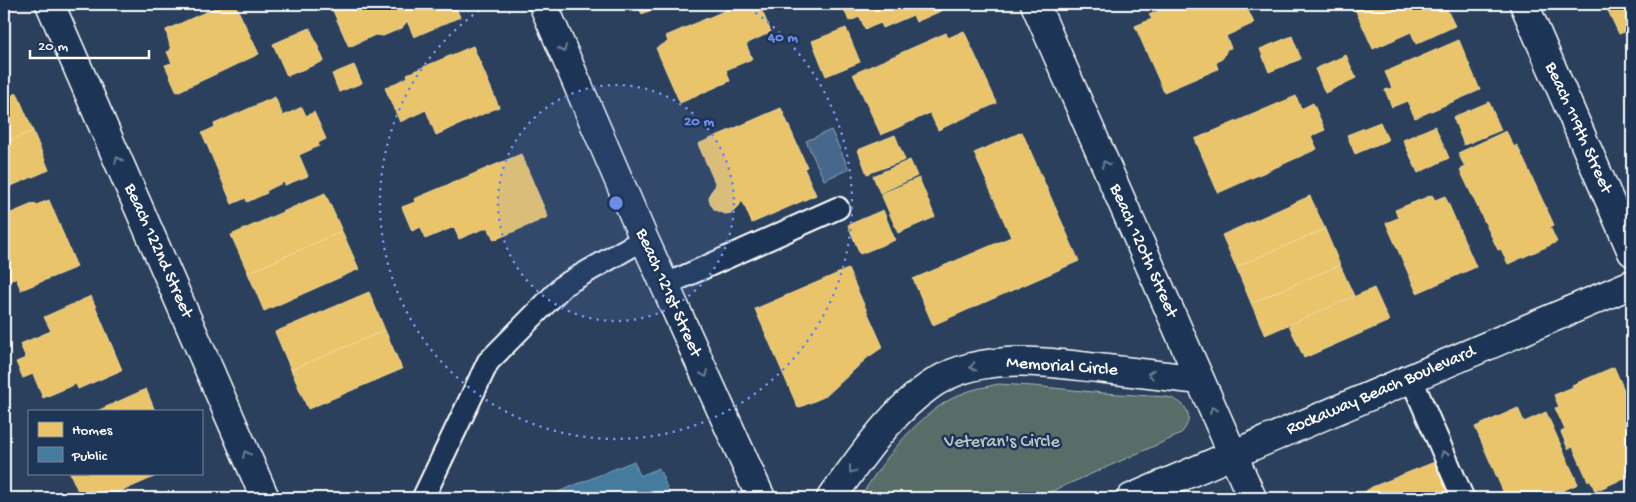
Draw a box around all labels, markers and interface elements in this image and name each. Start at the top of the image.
scale bar [30,28,149,60]
text: 40 m [767,29,798,47]
text: 20 m [38,38,68,56]
one-way arrow [556,44,567,53]
street label: Beach 119th Street [1539,58,1617,198]
text: 20 m [684,113,714,131]
one-way arrow [113,156,124,165]
one-way arrow [1101,160,1112,169]
street label: Beach 122nd Street [119,180,198,323]
street label: Beach 120th Street [1104,180,1183,323]
centre of rings [607,194,625,212]
street label: Beach 121st Street [630,225,706,362]
street label: Rockaway Beach Boulevard [1283,341,1480,440]
street label: Memorial Circle [1006,353,1119,381]
one-way arrow [968,361,977,371]
one-way arrow [698,369,709,378]
one-way arrow [1147,369,1155,380]
one-way arrow [1208,406,1219,415]
legend [28,410,202,474]
text: Homes [72,422,113,440]
park label: Veteran's Circle [943,432,1061,453]
text: Public [71,448,108,466]
one-way arrow [241,450,252,459]
one-way arrow [1439,450,1450,459]
one-way arrow [849,464,858,474]

